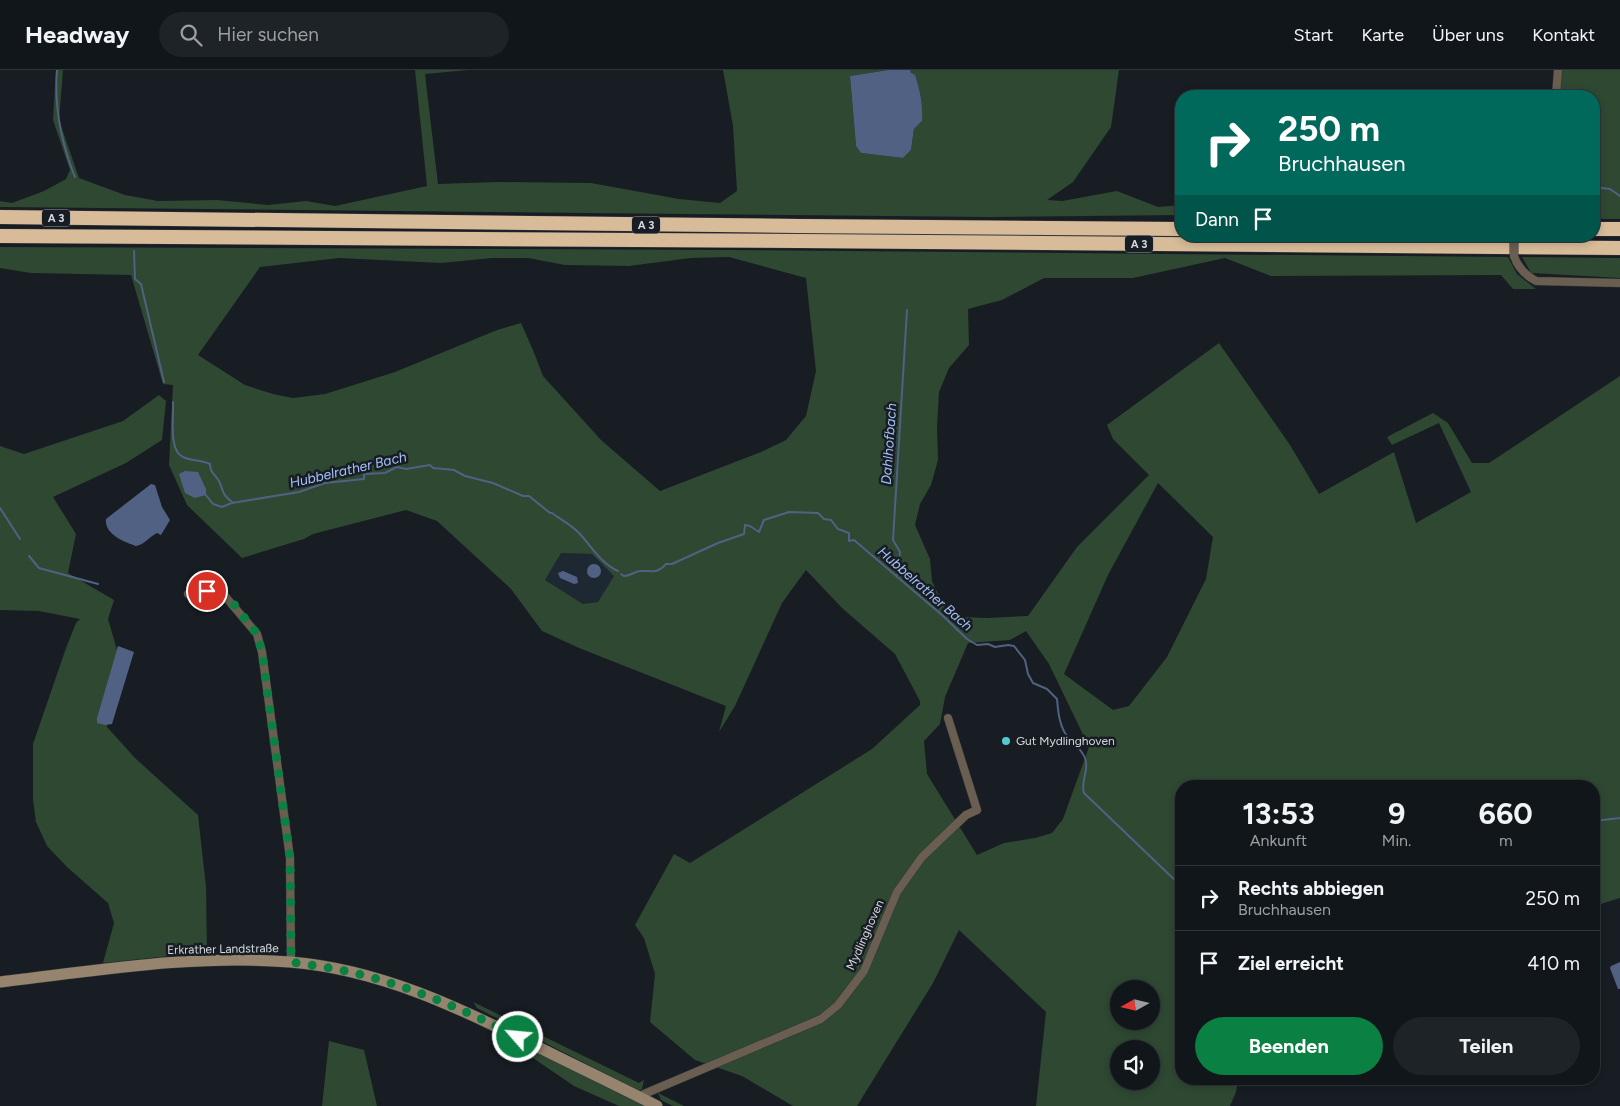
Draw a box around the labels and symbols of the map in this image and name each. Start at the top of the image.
road number: A 3 [42,210,70,226]
road number: A 3 [632,216,660,234]
road number: A 3 [1125,235,1153,252]
water label: Dahlhofbach [878,402,900,485]
water label: Hubbelrather Bach [288,448,408,492]
water label: Hubbelrather Bach [874,543,976,635]
pin [186,570,228,612]
place label: Gut Mydlinghoven [1016,734,1115,748]
marker: Gut Mydlinghoven [1000,735,1012,747]
street label: Mydlinghoven [843,897,887,972]
street label: Erkrather Landstraße [167,941,279,957]
north arrow [1110,980,1160,1030]
position arrow [491,1010,543,1062]

